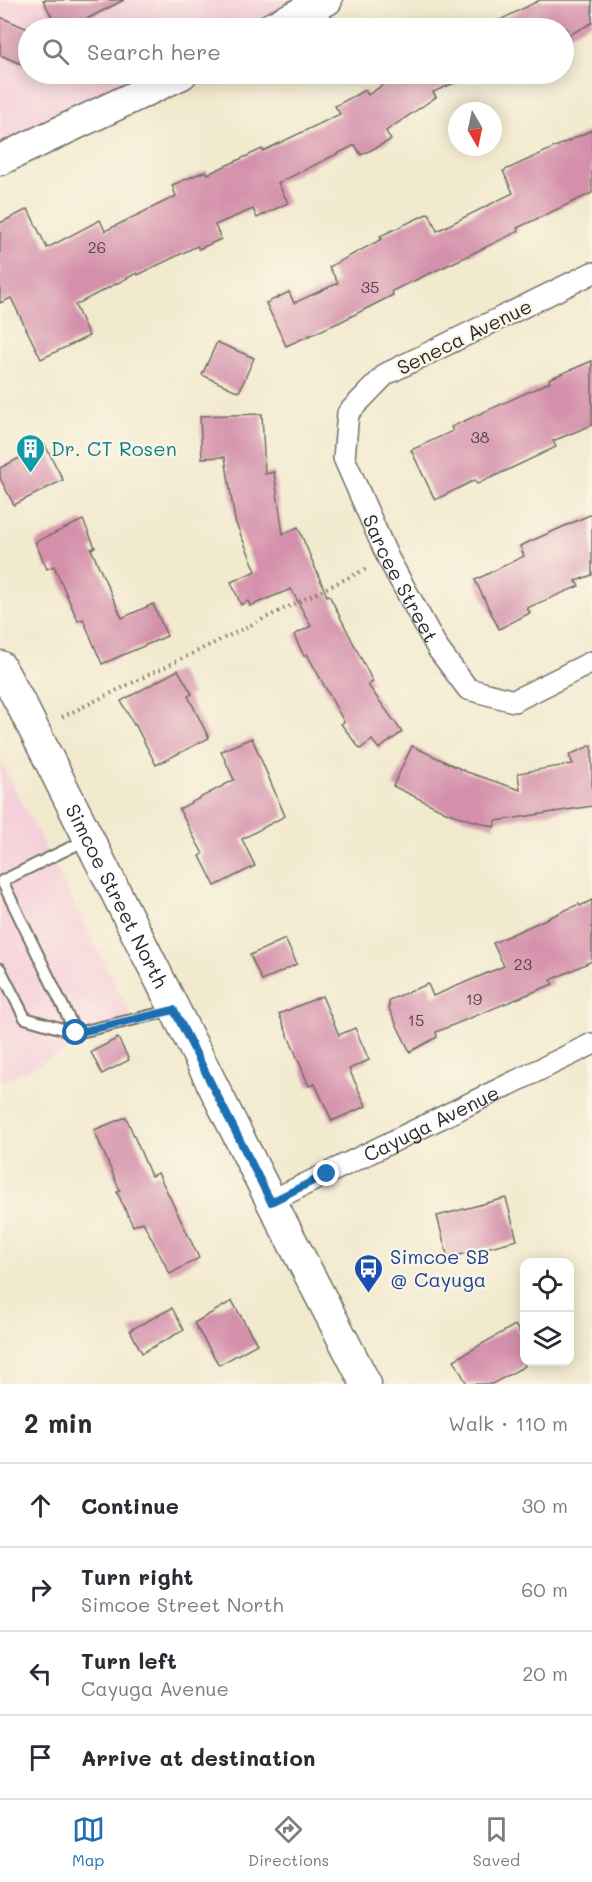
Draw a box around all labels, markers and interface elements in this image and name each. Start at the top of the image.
search box [18,18,574,84]
icon: search [39,35,72,68]
text: Search here [87,37,221,66]
north arrow [448,102,502,156]
house number: 26 [88,236,106,257]
house number: 35 [361,276,379,297]
street label: Seneca Avenue [392,292,536,380]
house number: 38 [470,426,490,447]
building icon: Dr. CT Rosen [14,432,46,474]
place label: Dr. CT Rosen [51,435,177,461]
street label: Sarcee Street [357,510,445,647]
street label: Simcoe Street North [60,799,175,992]
house number: 23 [514,953,532,974]
house number: 19 [466,988,482,1009]
house number: 15 [408,1009,424,1030]
route start [62,1019,88,1045]
street label: Cayuga Avenue [359,1079,503,1167]
route end [313,1160,339,1186]
place label: Simcoe SB @ Cayuga [390,1243,489,1292]
bus stop icon: Simcoe SB @ Cayuga [353,1252,385,1294]
map controls [520,1258,574,1366]
button: locate [520,1258,574,1312]
button: layers [520,1312,574,1366]
text: 2 min [24,1406,92,1440]
text: Walk · 110 m [448,1410,568,1436]
icon: ahead [24,1489,57,1522]
text: Continue [81,1491,179,1520]
text: 30 m [522,1492,568,1518]
text: Turn right [81,1562,193,1591]
icon: right [24,1573,57,1606]
text: 60 m [521,1576,568,1602]
text: Simcoe Street North [81,1591,284,1617]
text: Turn left [81,1646,177,1675]
icon: left [24,1657,57,1690]
text: 20 m [522,1660,568,1686]
text: Cayuga Avenue [81,1675,229,1701]
icon: arrive [24,1741,57,1774]
text: Arrive at destination [81,1743,316,1772]
tab: Map [72,1813,105,1870]
tab: Directions [248,1813,329,1870]
tab: Saved [473,1813,520,1870]

